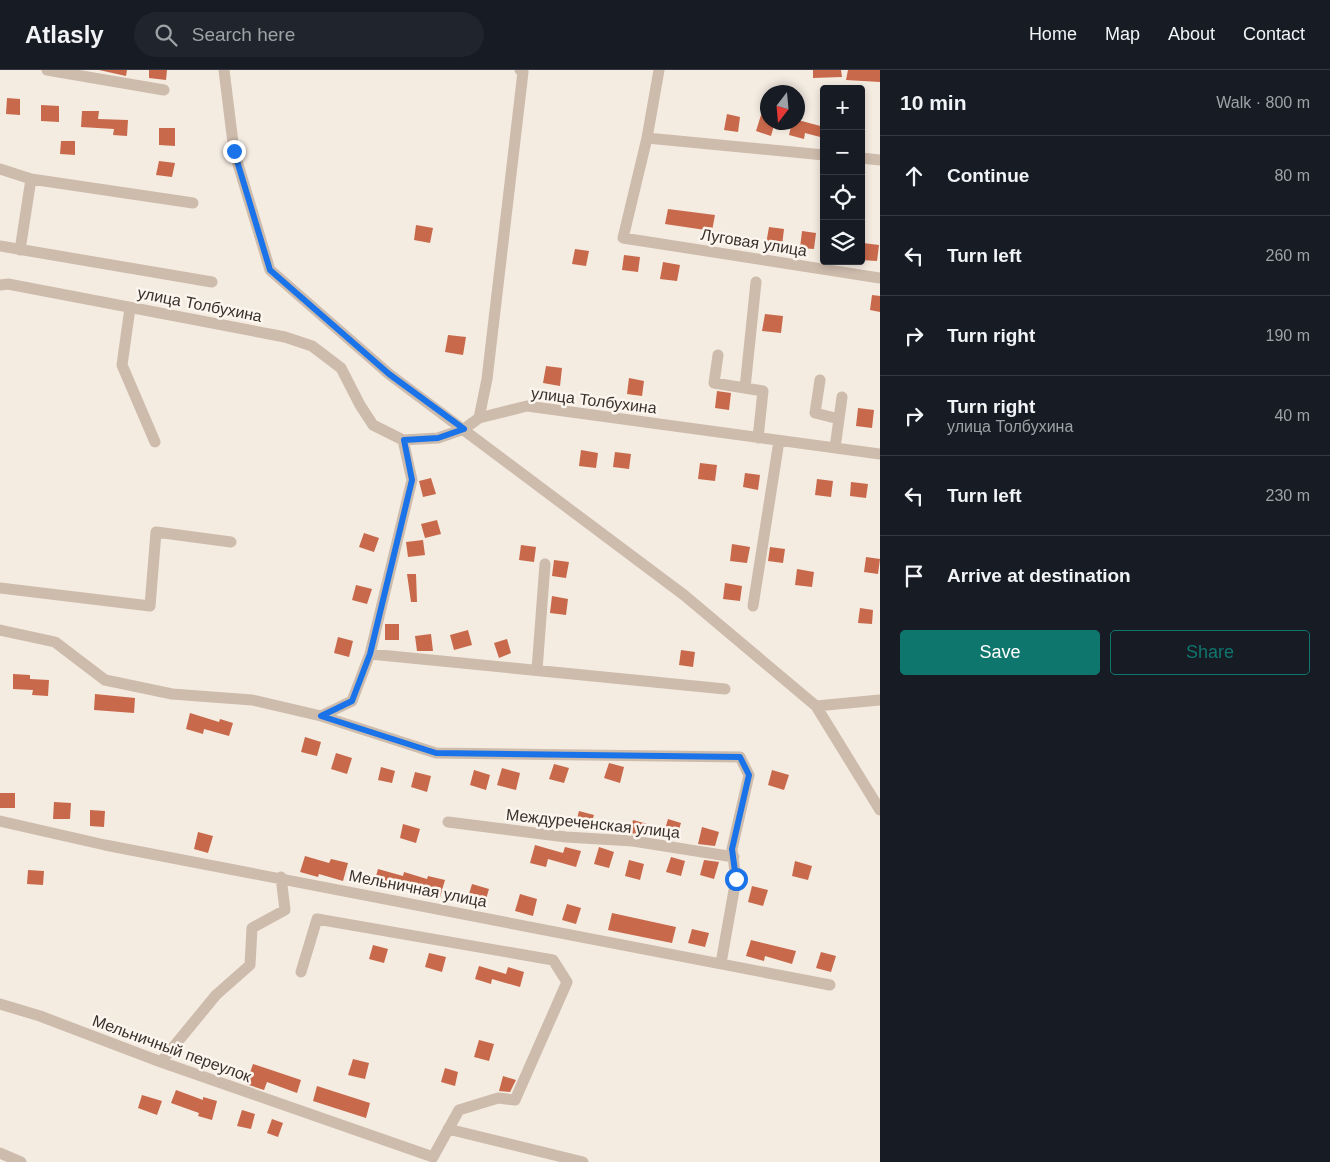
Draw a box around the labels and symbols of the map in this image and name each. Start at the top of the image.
north arrow [760,85,805,130]
route end [223,140,246,163]
street label: Луговая улица [700,226,808,259]
street label: улица Толбухина [136,284,264,325]
street label: улица Толбухина [530,384,658,417]
street label: Междуреченская улица [505,806,681,841]
street label: Мельничная улица [347,867,489,910]
route start [725,868,748,891]
street label: Мельничный переулок [90,1012,254,1085]

